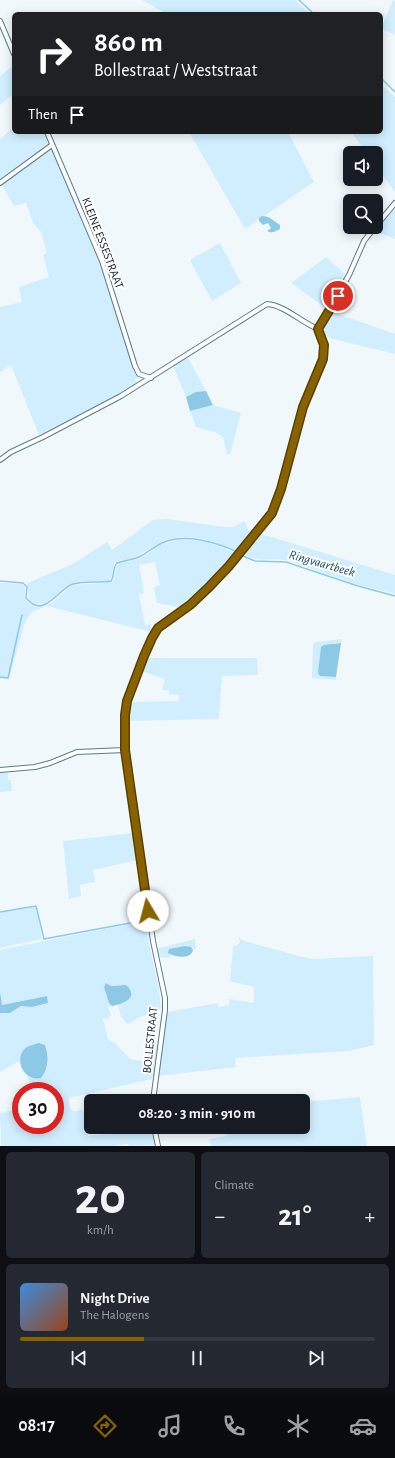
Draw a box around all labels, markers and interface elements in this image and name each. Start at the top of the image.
icon: right [28,28,80,80]
text: 860 m [94,29,163,57]
text: Bollestraat / Weststraat [94,62,257,80]
icon: arrive [66,104,88,126]
text: Then [28,107,58,122]
map controls [343,146,383,234]
button: sound [343,146,383,186]
button: search [343,194,383,234]
street label: KLEINE ESSESTRAAT [80,196,126,290]
pin [321,279,355,313]
icon: arrive [327,285,349,307]
water label: Ringvaartbeek [287,548,357,580]
position arrow [127,890,169,932]
street label: BOLLESTRAAT [141,1006,159,1074]
speed limit sign: 30 [12,1082,64,1134]
text: 08:20 · 3 min · 910 m [139,1106,255,1121]
text: 20 [74,1171,126,1223]
text: Climate [215,1179,254,1192]
text: 21° [278,1201,312,1231]
text: − [215,1205,225,1227]
text: + [364,1205,375,1227]
text: km/h [87,1224,114,1237]
text: Night Drive [80,1291,150,1306]
text: The Halogens [80,1309,149,1322]
icon: previous [68,1347,90,1369]
icon: pause [186,1347,208,1369]
icon: next [305,1347,327,1369]
icon: directions [91,1412,119,1440]
icon: music [156,1412,184,1440]
icon: phone [220,1412,248,1440]
icon: climate [284,1412,312,1440]
icon: car [349,1412,377,1440]
text: 08:17 [18,1417,55,1435]

